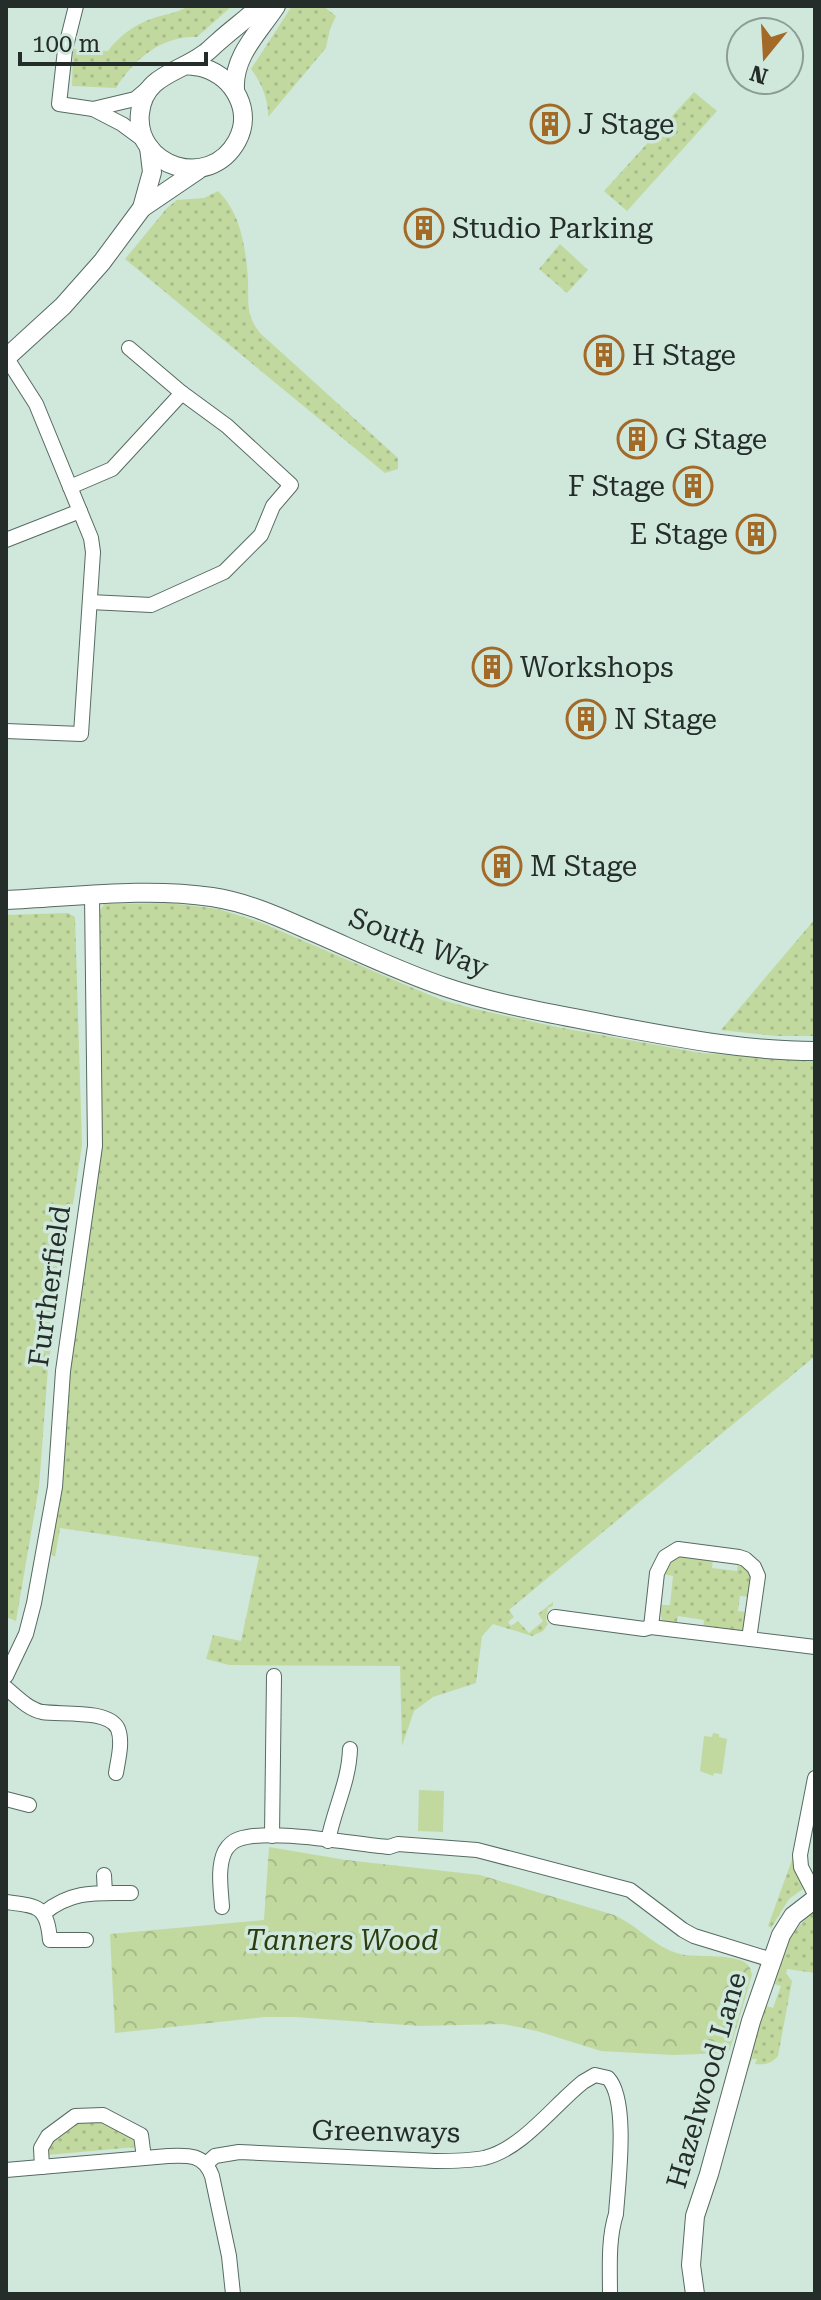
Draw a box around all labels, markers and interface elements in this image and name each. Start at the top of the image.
scale bar [20,16,206,66]
north arrow [725,16,805,96]
text: 100 m [32,30,100,58]
text: N [747,60,771,89]
building icon: J Stage [529,103,571,145]
place label: J Stage [578,108,674,141]
building icon: Studio Parking [403,207,445,249]
place label: Studio Parking [452,212,653,245]
building icon: H Stage [583,334,625,376]
place label: H Stage [632,339,736,372]
building icon: G Stage [616,418,658,460]
place label: G Stage [665,423,767,456]
building icon: F Stage [672,465,714,507]
place label: F Stage [568,470,665,503]
building icon: E Stage [735,513,777,555]
place label: E Stage [630,518,728,551]
building icon: Workshops [471,646,513,688]
place label: Workshops [520,651,674,684]
building icon: N Stage [565,698,607,740]
place label: N Stage [614,703,717,736]
building icon: M Stage [481,845,523,887]
place label: M Stage [530,850,637,883]
street label: South Way [345,901,493,984]
street label: Furtherfield [22,1203,77,1369]
park label: Tanners Wood [246,1924,438,1957]
street label: Hazelwood Lane [660,1968,753,2192]
street label: Greenways [311,2114,461,2149]

